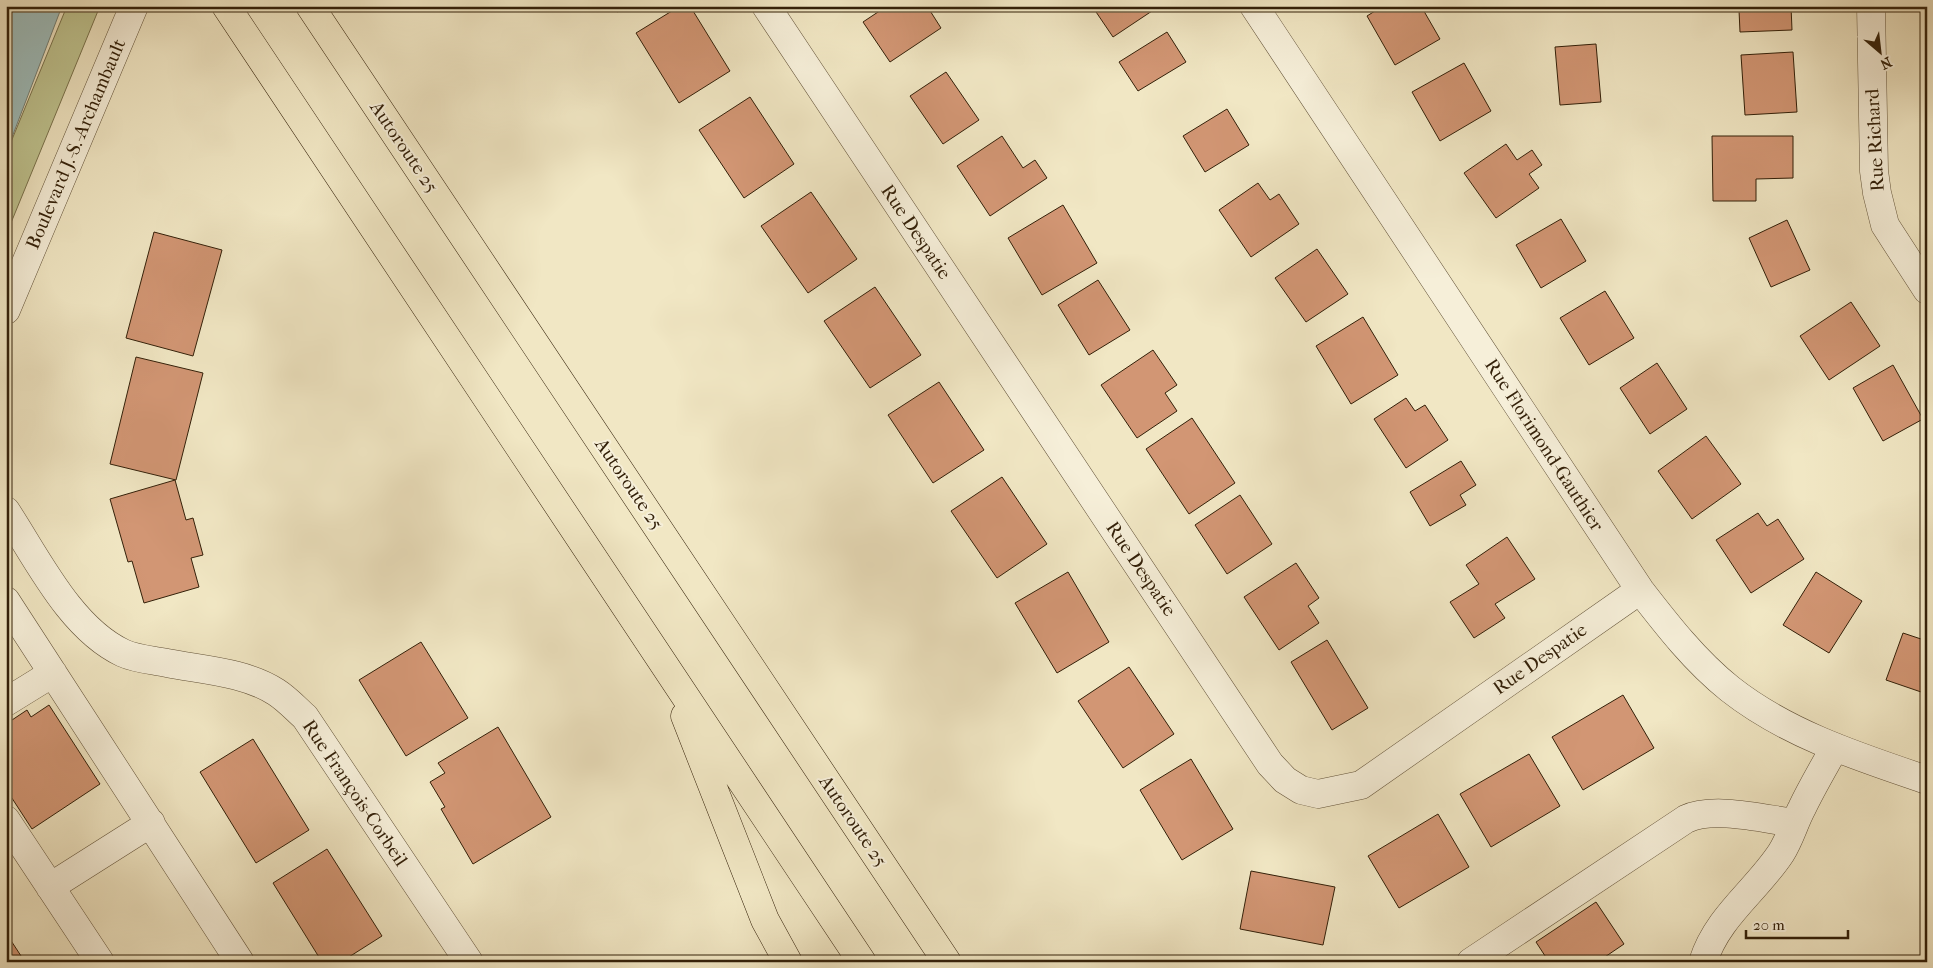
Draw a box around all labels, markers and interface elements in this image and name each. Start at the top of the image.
north arrow [1856,28,1906,78]
street label: Boulevard J.-S.-Archambault [22,35,130,252]
text: N [1877,53,1895,73]
street label: Rue Richard [1861,87,1889,192]
street label: Autoroute 25 [365,96,443,197]
street label: Rue Despatie [876,181,956,283]
street label: Rue Florimond-Gauthier [1480,355,1608,536]
street label: Autoroute 25 [590,433,668,534]
street label: Rue Despatie [1101,518,1181,620]
street label: Rue Despatie [1489,619,1591,699]
street label: Rue François-Corbeil [298,716,412,870]
street label: Autoroute 25 [814,770,892,871]
scale bar [1746,908,1848,940]
text: 20 m [1753,916,1785,934]

